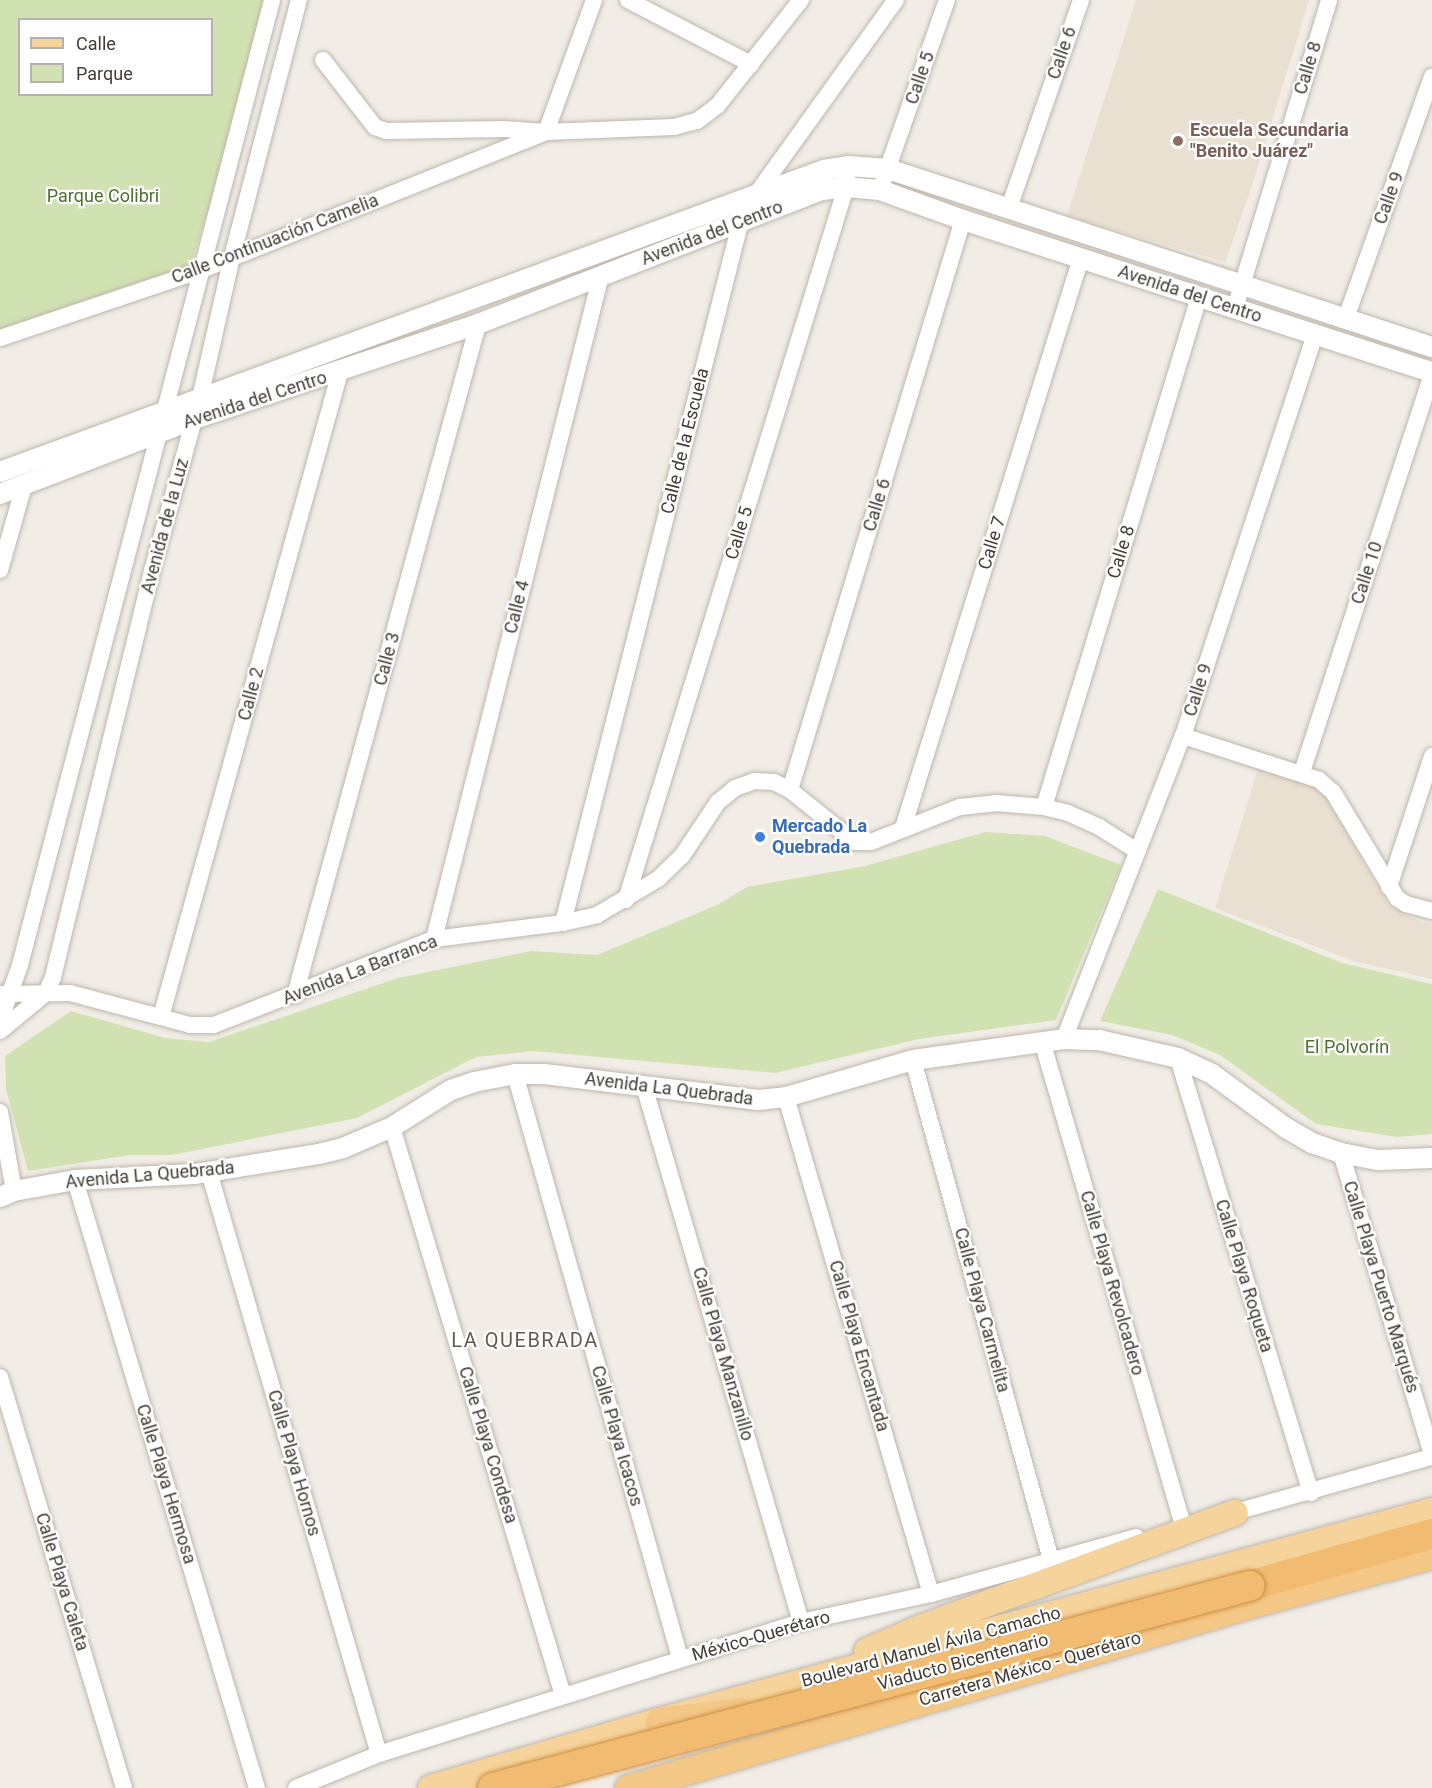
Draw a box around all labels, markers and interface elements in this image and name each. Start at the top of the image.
legend [18,18,213,96]
street label: Calle 6 [1043,24,1081,82]
text: Calle [76,33,116,54]
street label: Calle 8 [1290,39,1326,97]
street label: Calle 5 [901,49,939,107]
text: Parque [76,63,133,84]
place label: Escuela Secundaria "Benito Juárez" [1190,120,1349,162]
marker: Escuela Secundaria "Benito Juárez" [1171,134,1185,148]
street label: Calle 9 [1370,169,1408,227]
park label: Parque Colibri [47,185,159,207]
street label: Calle Continuación Camelia [168,190,382,288]
street label: Avenida del Centro [638,196,786,270]
street label: Avenida del Centro [1115,261,1265,327]
street label: Calle de la Escuela [656,366,714,516]
street label: Avenida del Centro [180,367,330,433]
street label: Avenida de la Luz [137,456,193,596]
street label: Calle 6 [859,476,895,534]
street label: Calle 5 [721,504,757,562]
street label: Calle 7 [974,514,1010,572]
street label: Calle 8 [1103,523,1139,581]
street label: Calle 10 [1347,539,1387,607]
street label: Calle 4 [500,578,534,636]
street label: Calle 3 [370,630,404,688]
street label: Calle 9 [1179,661,1217,719]
street label: Calle 2 [234,665,268,723]
place label: Mercado La Quebrada [772,816,867,858]
marker: Mercado La Quebrada [753,830,767,844]
street label: Avenida La Barranca [280,931,440,1009]
park label: El Polvorín [1305,1036,1389,1058]
street label: Avenida La Quebrada [584,1068,754,1110]
street label: Avenida La Quebrada [65,1157,235,1193]
street label: Calle Playa Puerto Marqués [1338,1178,1424,1396]
street label: Calle Playa Revolcadero [1075,1188,1149,1378]
street label: Calle Playa Roqueta [1210,1197,1278,1355]
street label: Calle Playa Carmelita [950,1225,1014,1395]
street label: Calle Playa Encantada [824,1258,894,1434]
street label: Calle Playa Manzanillo [688,1265,758,1443]
district label: LA QUEBRADA [451,1328,599,1352]
street label: Calle Playa Icacos [587,1363,647,1509]
street label: Calle Playa Condesa [454,1364,522,1526]
street label: Calle Playa Hornos [263,1387,325,1539]
street label: Calle Playa Hermosa [131,1402,201,1566]
street label: Calle Playa Caleta [31,1510,93,1654]
street label: Boulevard Manuel Ávila Camacho [799,1602,1063,1692]
street label: México-Querétaro [690,1606,832,1666]
street label: Carretera México - Querétaro [917,1627,1143,1711]
street label: Viaducto Bicentenario [875,1629,1051,1695]

